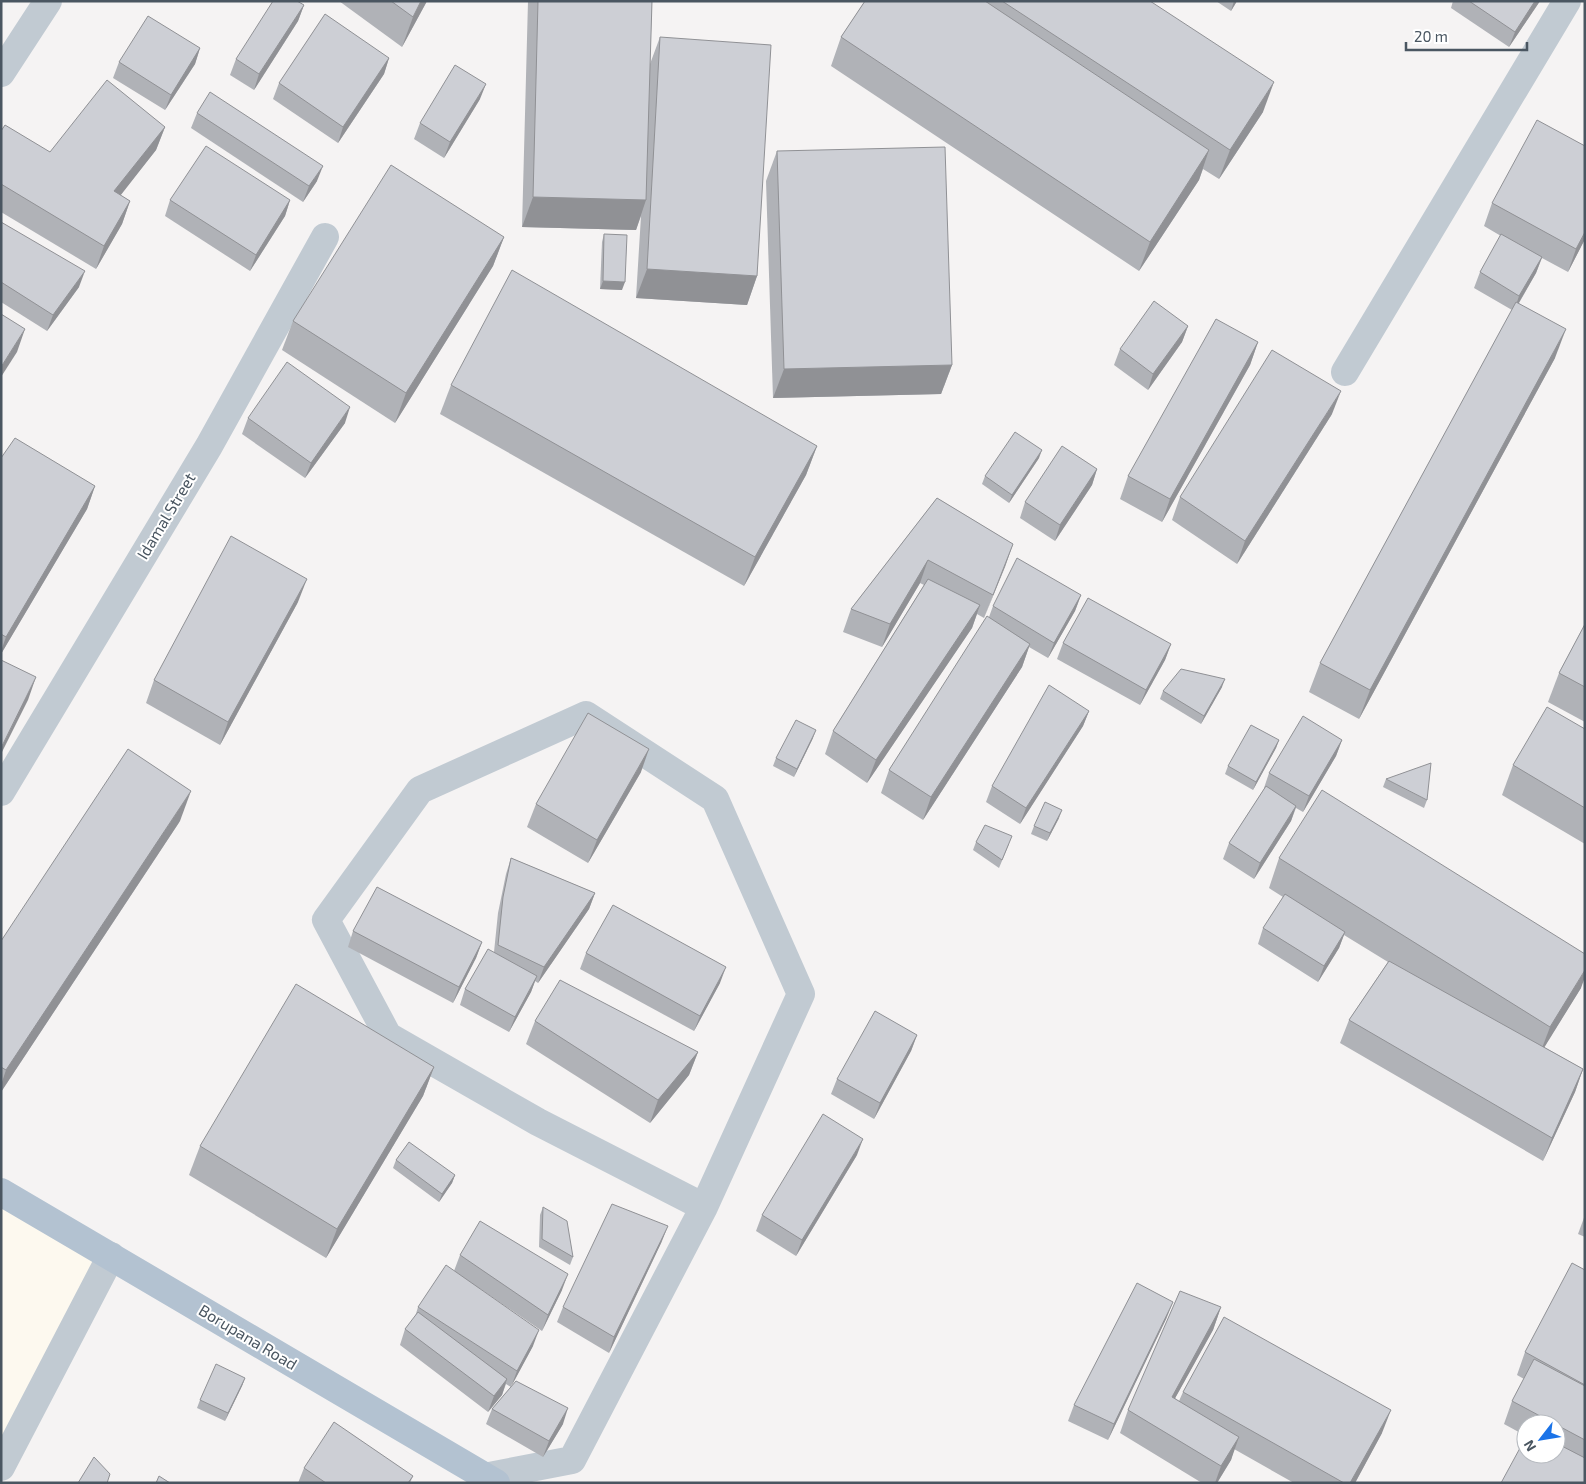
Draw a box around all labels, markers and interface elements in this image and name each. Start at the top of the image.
scale bar [1406,20,1527,52]
text: 20 m [1414,27,1448,45]
street label: Idamal Street [132,469,199,562]
street label: Borupana Road [196,1300,301,1373]
north arrow [1516,1414,1566,1464]
text: N [1520,1437,1539,1455]

